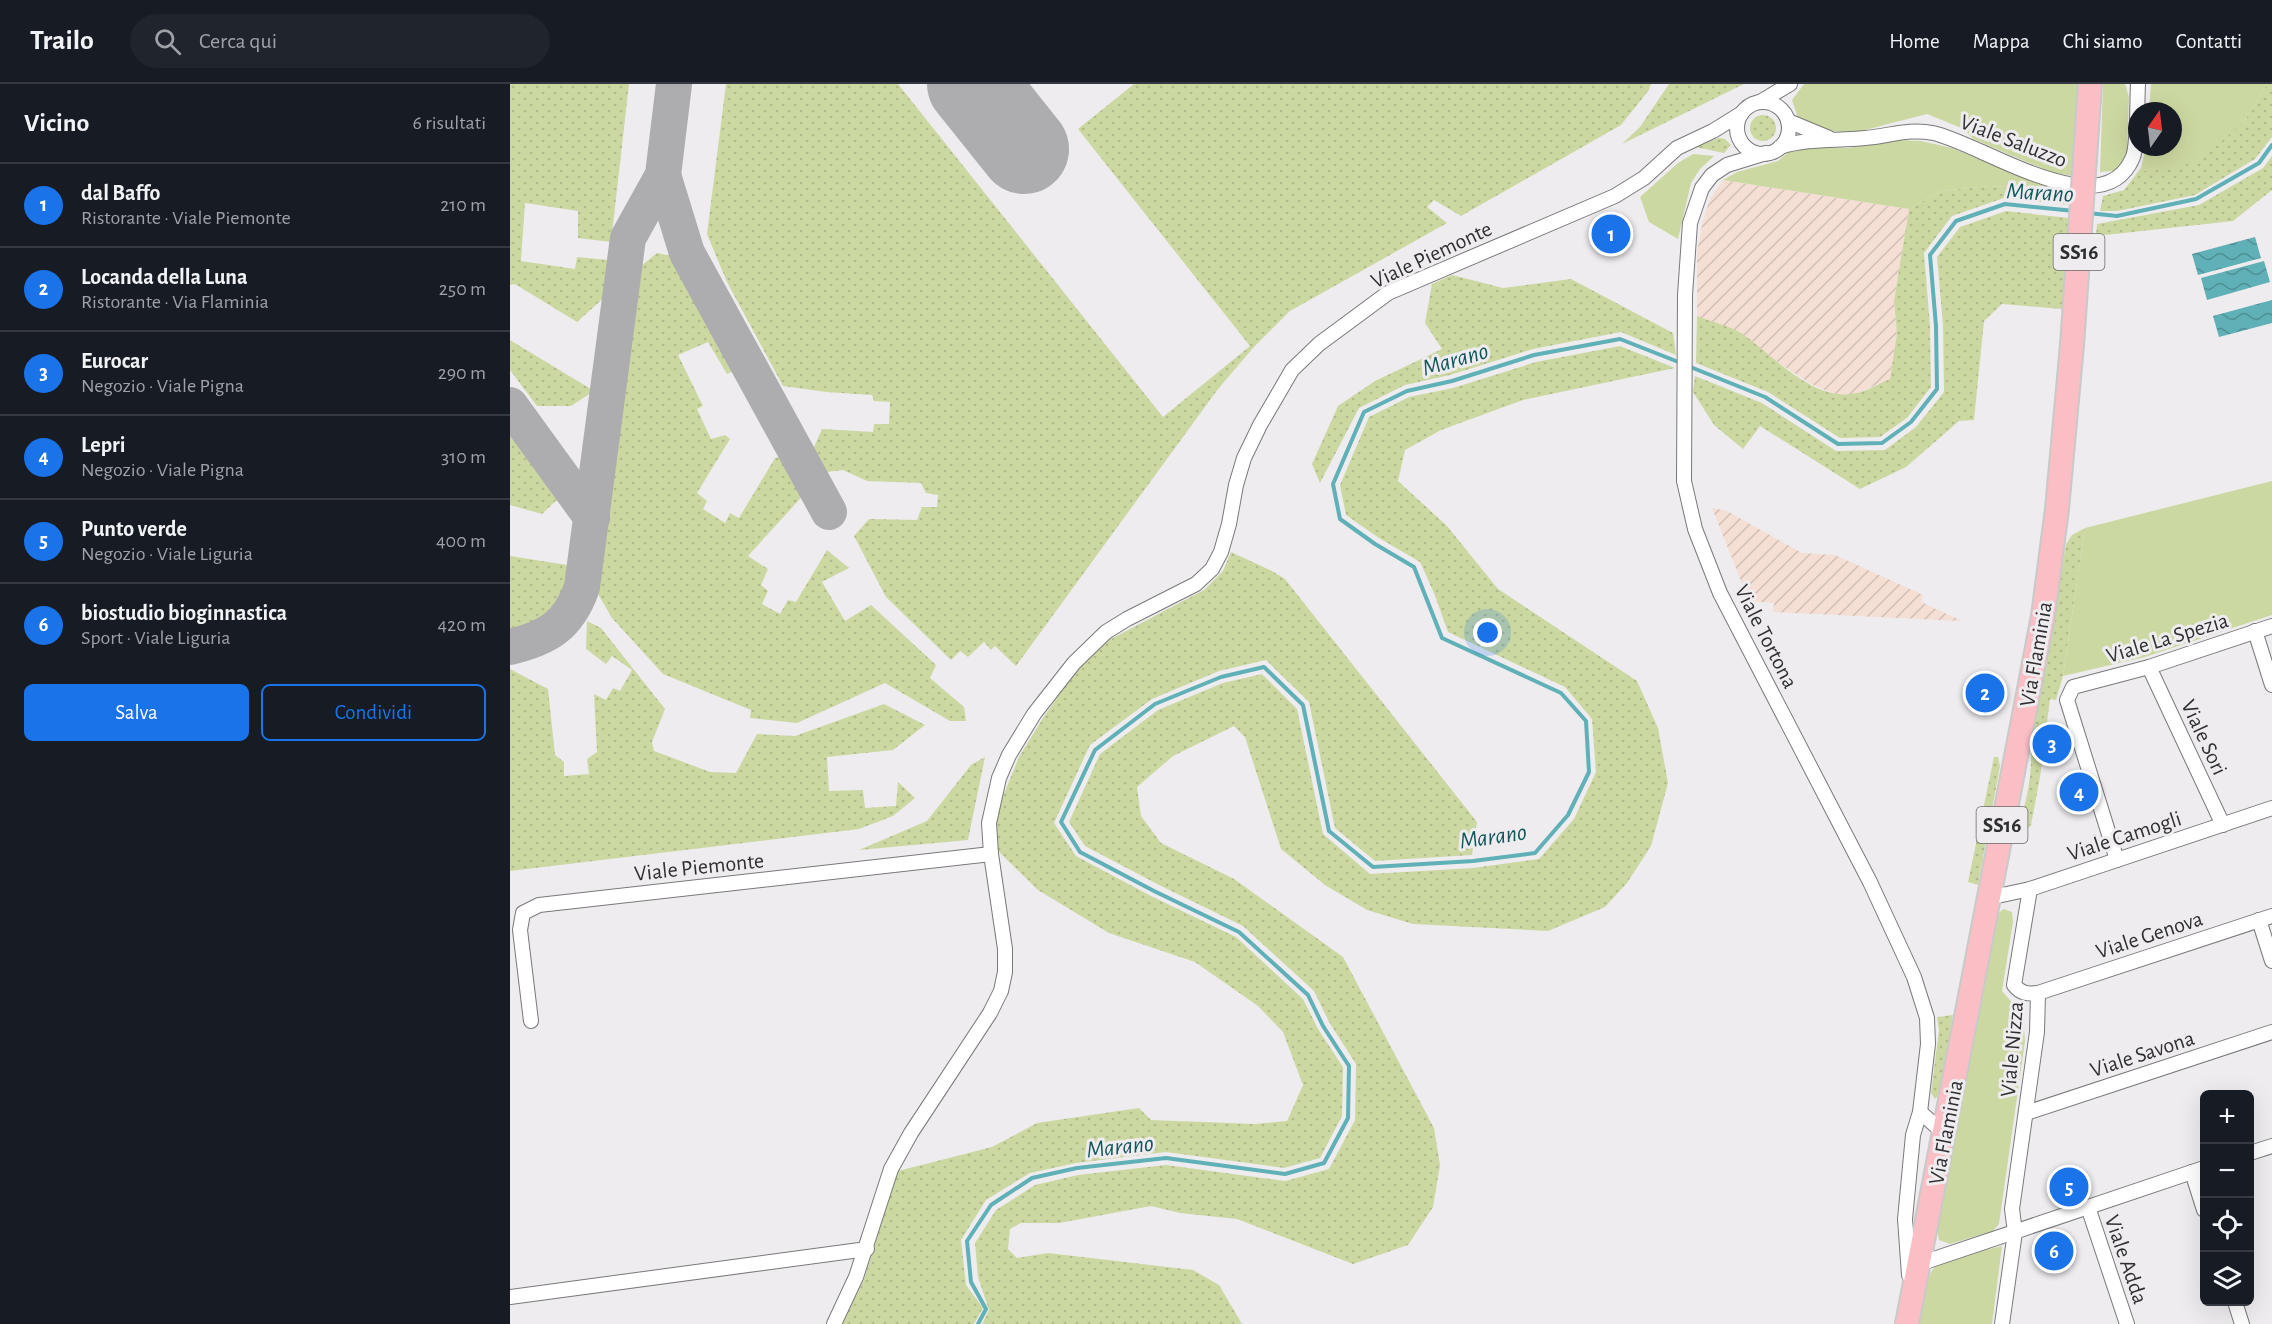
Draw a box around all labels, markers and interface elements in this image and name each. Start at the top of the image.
search box [130,14,550,68]
icon: search [151,25,184,58]
text: Trailo [30,27,94,55]
text: Cerca qui [199,30,277,52]
text: Home [1889,31,1940,52]
text: Mappa [1973,31,2030,52]
text: Chi siamo [2063,31,2143,52]
text: Contatti [2176,31,2242,52]
north arrow [2128,102,2182,156]
text: Vicino [24,110,89,136]
street label: Viale Saluzzo [1957,111,2070,171]
text: 6 risultati [413,113,486,133]
water label: Marano [2006,179,2074,207]
text: dal Baffo [81,182,160,204]
text: 1 [40,195,47,215]
text: 210 m [440,195,486,215]
text: Ristorante · Viale Piemonte [81,208,291,228]
pin: 1 [1592,212,1630,256]
street label: Viale Piemonte [1368,217,1495,292]
road number: SS16 [2054,234,2104,270]
text: Locanda della Luna [81,266,248,288]
text: 2 [39,279,48,299]
text: 250 m [439,279,486,299]
text: Ristorante · Via Flaminia [81,292,269,312]
water label: Marano [1420,339,1491,381]
text: Eurocar [81,350,148,372]
text: 3 [39,363,48,383]
text: 290 m [438,363,486,383]
text: Negozio · Viale Pigna [81,376,244,396]
text: Lepri [81,434,125,456]
text: 4 [38,447,49,467]
text: 310 m [441,447,486,467]
text: Negozio · Viale Pigna [81,460,244,480]
text: Punto verde [81,518,187,540]
text: 5 [39,531,48,551]
text: 400 m [436,531,486,551]
text: Negozio · Viale Liguria [81,544,253,564]
street label: Viale Tortona [1731,581,1802,692]
street label: Via Flaminia [2016,600,2056,708]
text: biostudio bioginnastica [81,602,287,624]
street label: Viale La Spezia [2104,609,2231,667]
text: 6 [39,615,48,635]
text: 420 m [437,615,486,635]
your location [1473,618,1502,647]
text: Sport · Viale Liguria [81,628,231,648]
pin: 2 [1966,670,2004,716]
button: Salva [24,684,249,741]
button: Condividi [261,684,486,741]
street label: Viale Sori [2177,696,2231,778]
pin: 3 [2032,722,2072,766]
pin: 4 [2060,770,2098,814]
road number: SS16 [1976,807,2028,843]
street label: Viale Camogli [2065,807,2184,865]
water label: Marano [1458,820,1528,854]
street label: Viale Piemonte [633,849,765,885]
street label: Viale Genova [2093,907,2205,963]
street label: Viale Nizza [1997,1000,2027,1098]
street label: Viale Savona [2088,1027,2197,1081]
street label: Via Flaminia [1925,1078,1967,1186]
map controls [2200,1090,2254,1306]
button: + [2200,1090,2254,1144]
water label: Marano [1085,1132,1155,1162]
button: − [2200,1144,2254,1198]
pin: 5 [2050,1164,2088,1210]
button: locate [2200,1198,2254,1252]
street label: Viale Adda [2101,1212,2151,1307]
pin: 6 [2034,1228,2074,1274]
button: layers [2200,1252,2254,1306]

